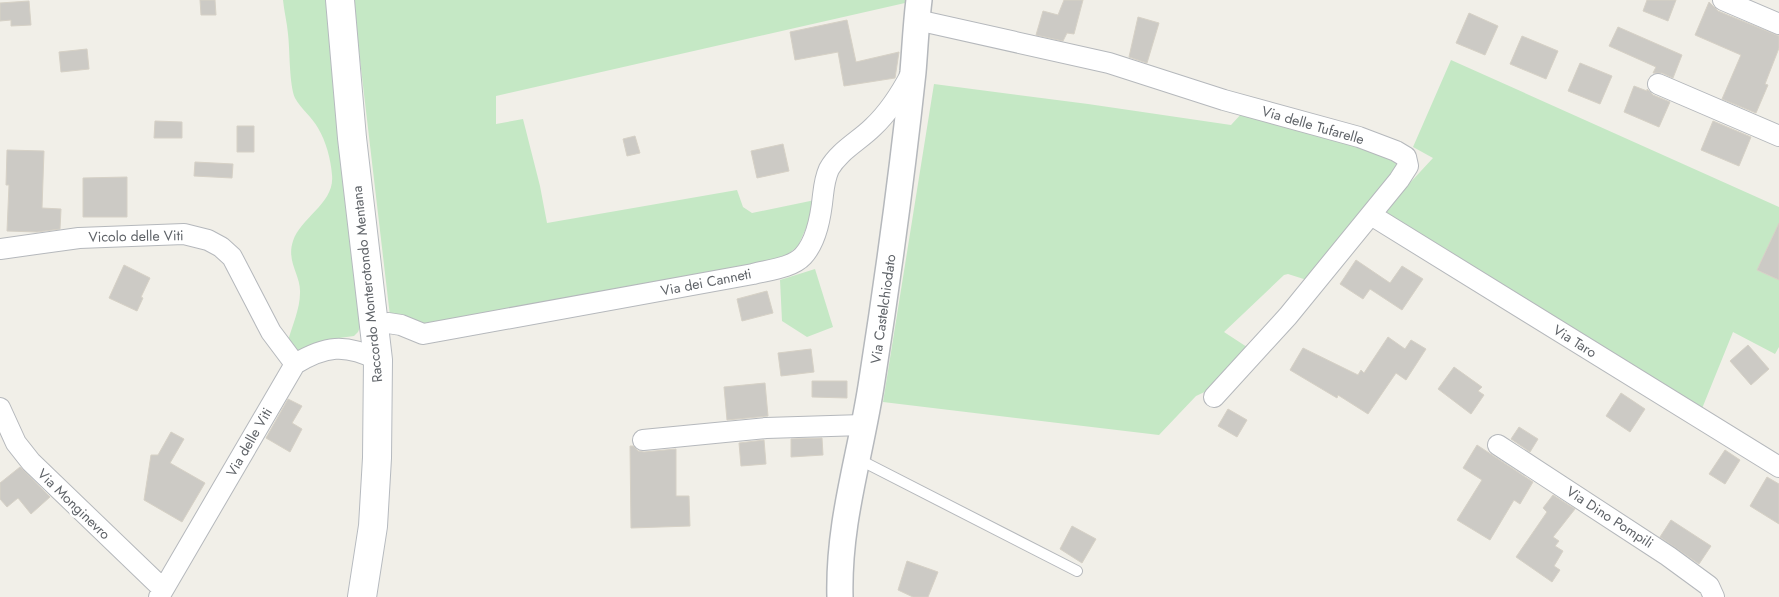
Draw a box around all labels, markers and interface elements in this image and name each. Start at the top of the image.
street label: Via delle Tufarelle [1259,101,1367,149]
street label: Raccordo Monterotondo Mentana [347,185,387,383]
street label: Vicolo delle Viti [88,225,184,247]
street label: Via Castelchiodato [865,252,901,365]
street label: Via dei Canneti [659,263,753,301]
street label: Via Taro [1549,320,1601,362]
street label: Via delle Viti [221,404,277,480]
street label: Via Monginevro [33,464,115,544]
street label: Via Dino Pompili [1562,481,1658,553]

